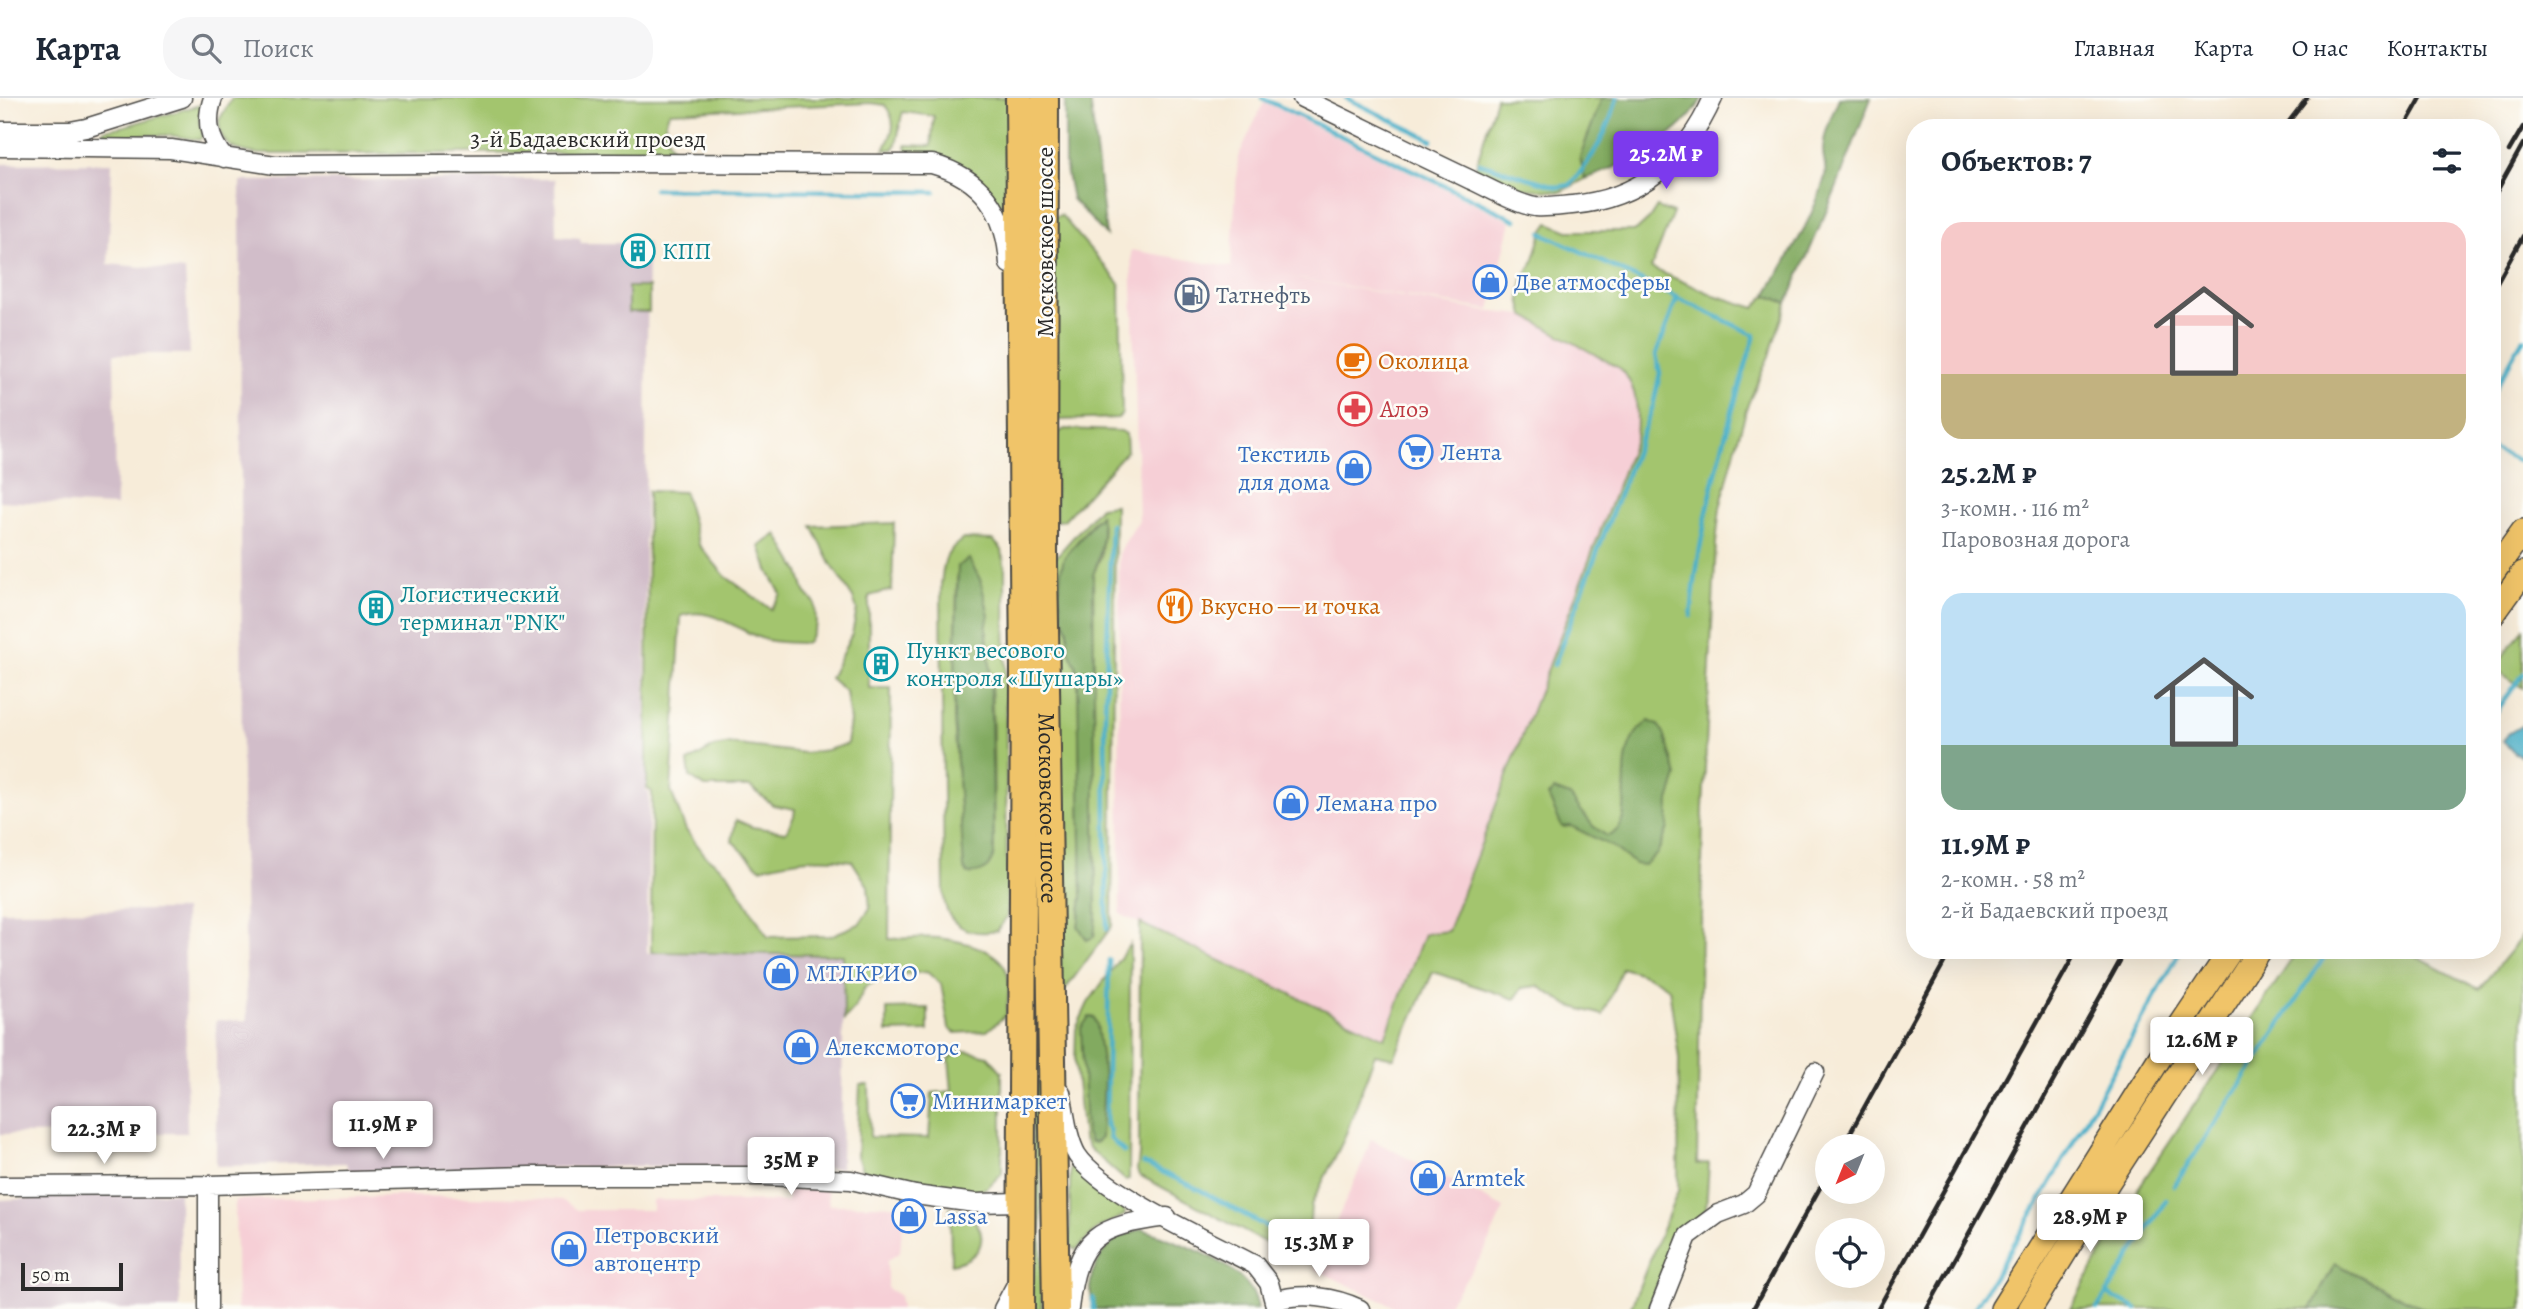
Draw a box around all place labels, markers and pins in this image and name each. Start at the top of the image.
pin: 25.2M ₽ [1601,132,1731,191]
building icon: КПП [619,232,657,270]
place label: КПП [662,235,711,267]
shop icon: Две атмосферы [1471,263,1509,301]
place label: Две атмосферы [1514,266,1671,298]
fuel station icon: Татнефть [1173,276,1211,314]
place label: Татнефть [1216,279,1311,311]
cafe icon: Околица [1335,342,1373,380]
place label: Околица [1378,345,1469,377]
pharmacy icon: Алоэ [1336,390,1374,428]
place label: Алоэ [1379,393,1429,425]
supermarket icon: Лента [1397,433,1435,471]
place label: Лента [1440,436,1502,468]
place label: Текстиль для дома [1238,438,1330,498]
shop icon: Текстиль для дома [1335,449,1373,487]
place label: Логистический терминал "PNK" [400,578,565,638]
restaurant icon: Вкусно — и точка [1156,587,1194,625]
building icon: Логистический терминал "PNK" [357,589,395,627]
place label: Вкусно — и точка [1200,590,1380,622]
place label: Пункт весового контроля «Шушары» [906,634,1123,694]
building icon: Пункт весового контроля «Шушары» [862,645,900,683]
shop icon: Лемана про [1272,784,1310,822]
place label: Лемана про [1316,787,1437,819]
shop icon: МТЛКРИО [762,954,800,992]
place label: МТЛКРИО [806,957,918,989]
pin: 12.6M ₽ [2137,1018,2267,1077]
shop icon: Алексмоторс [782,1028,820,1066]
place label: Алексмоторс [825,1031,959,1063]
supermarket icon: Минимаркет [889,1082,927,1120]
place label: Минимаркет [932,1085,1068,1117]
pin: 11.9M ₽ [318,1102,448,1161]
pin: 22.3M ₽ [39,1107,169,1166]
pin: 35M ₽ [742,1138,840,1197]
shop icon: Armtek [1409,1159,1447,1197]
place label: Armtek [1451,1162,1525,1194]
pin: 28.9M ₽ [2025,1194,2155,1254]
shop icon: Lassa [890,1197,928,1235]
place label: Lassa [934,1200,989,1232]
place label: Петровский автоцентр [594,1219,719,1279]
pin: 15.3M ₽ [1254,1220,1384,1279]
shop icon: Петровский автоцентр [550,1230,588,1268]

